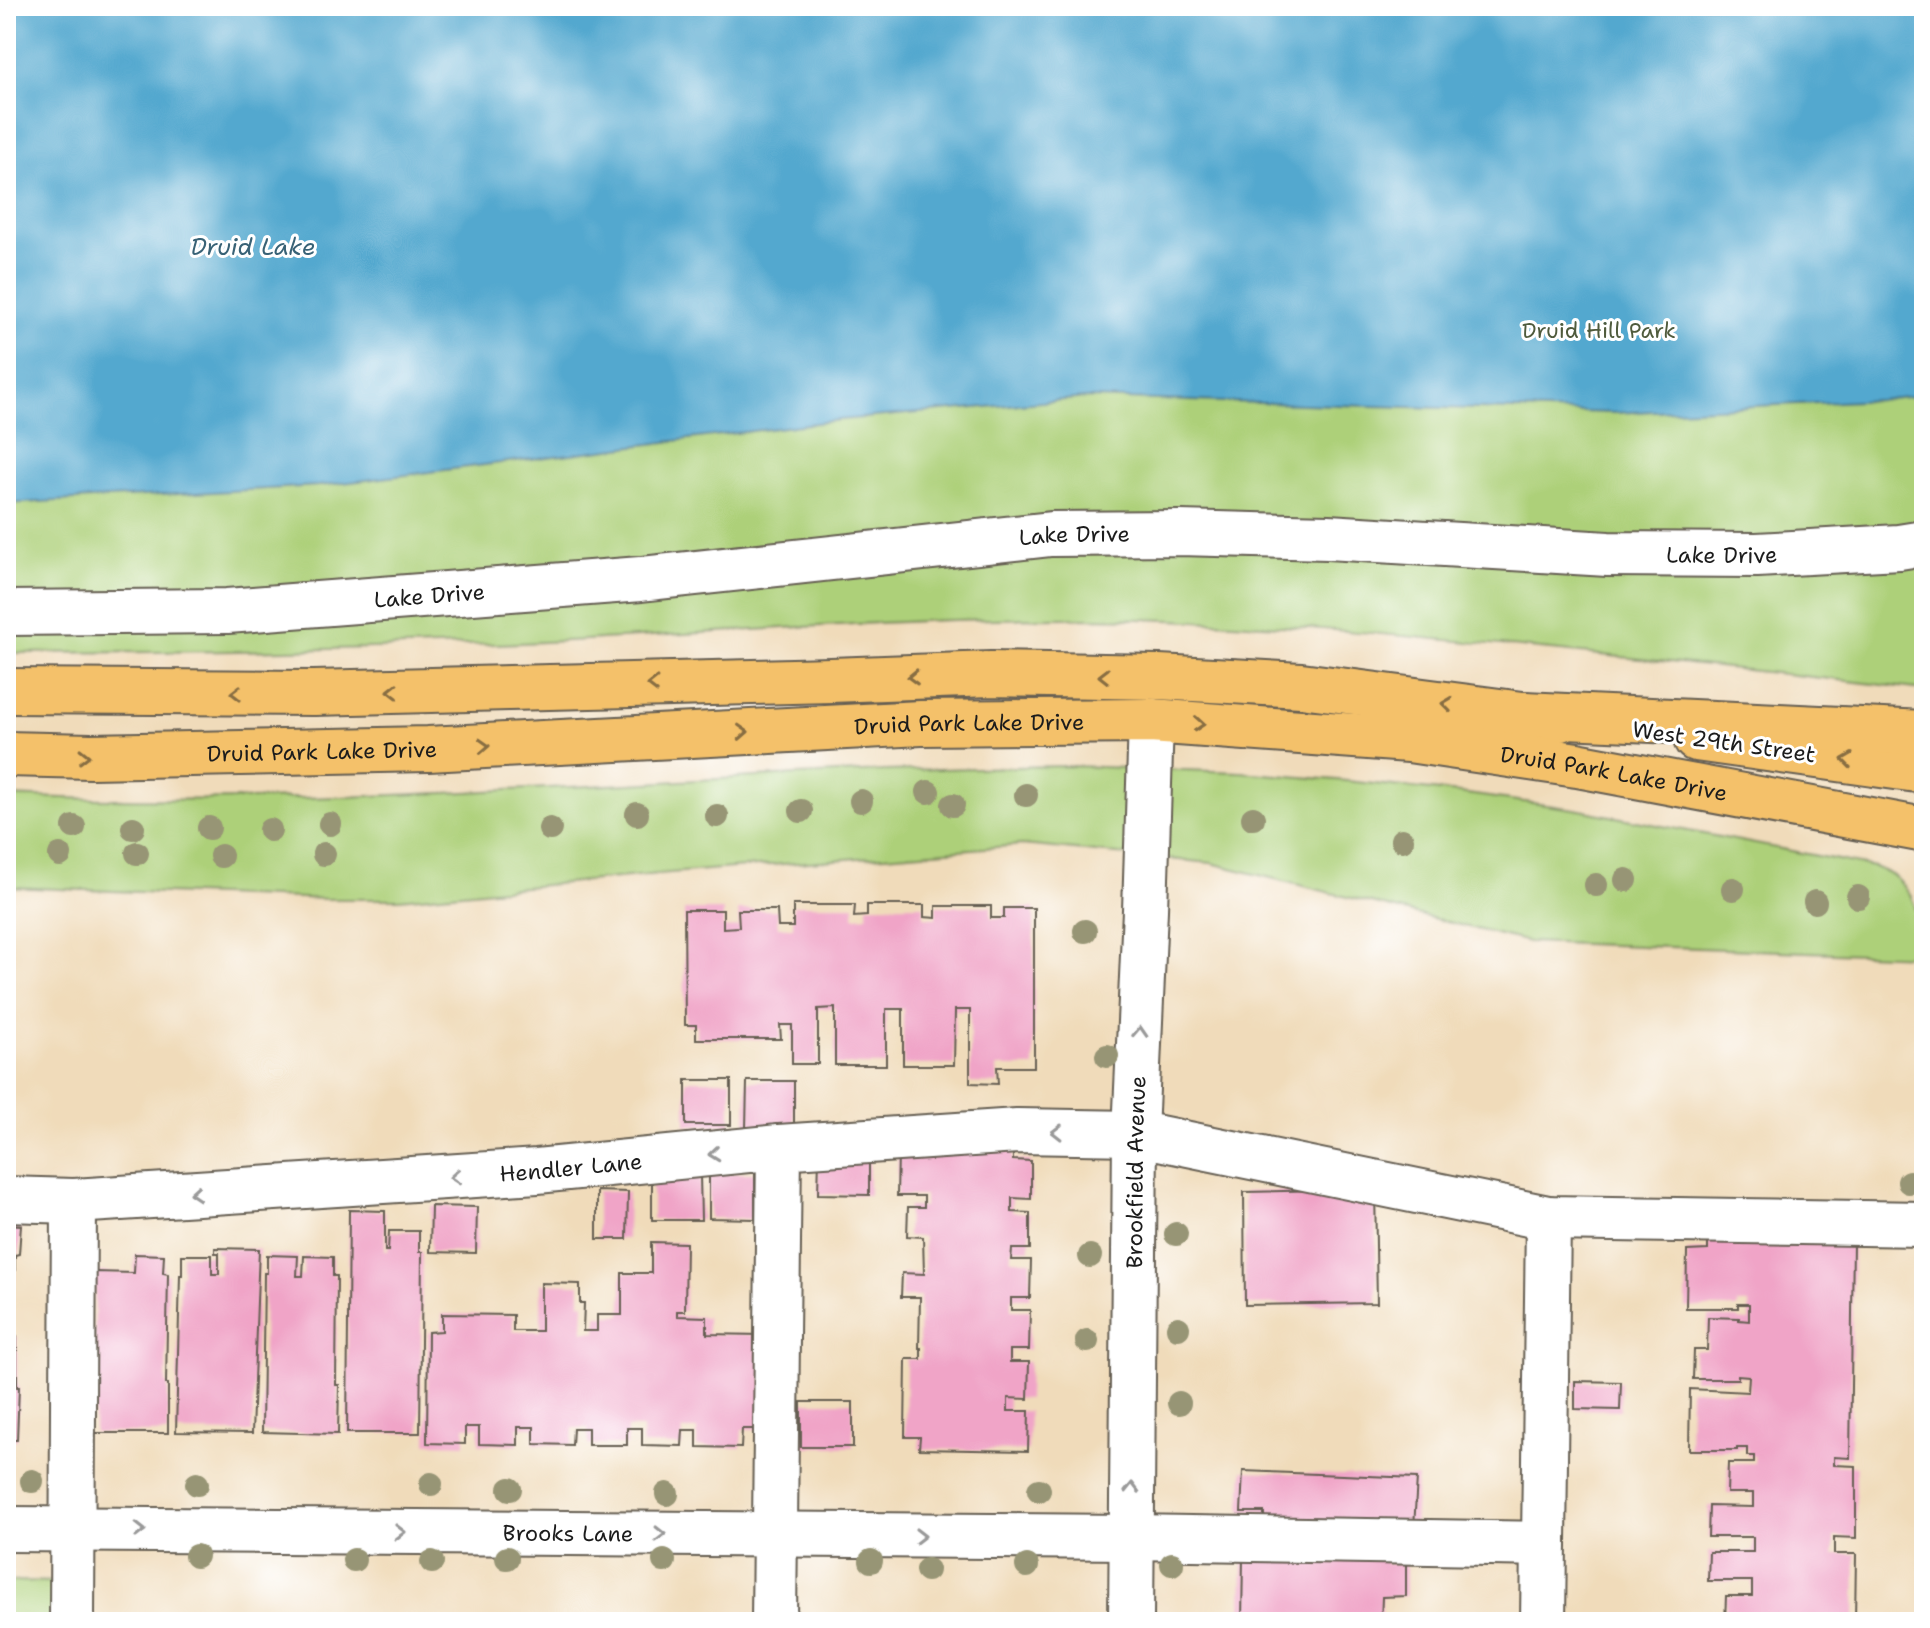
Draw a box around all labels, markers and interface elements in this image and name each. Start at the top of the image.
water label: Druid Lake [190,231,316,263]
park label: Druid Hill Park [1522,316,1676,345]
street label: Lake Drive [1017,519,1130,552]
street label: Lake Drive [1666,539,1778,570]
street label: Lake Drive [373,577,486,614]
one-way arrow [1097,667,1110,685]
one-way arrow [906,669,919,686]
one-way arrow [646,676,659,693]
one-way arrow [386,682,399,700]
one-way arrow [229,684,242,702]
one-way arrow [1440,696,1454,713]
street label: Druid Park Lake Drive [853,707,1084,741]
street label: West 29th Street [1631,715,1817,769]
one-way arrow [1193,716,1206,733]
one-way arrow [737,724,750,741]
street label: Druid Park Lake Drive [207,734,438,768]
one-way arrow [478,738,491,755]
street label: Druid Park Lake Drive [1498,739,1730,807]
one-way arrow [78,747,91,765]
one-way arrow [1840,752,1854,769]
one-way arrow [1131,1025,1148,1038]
street label: Brookfield Avenue [1119,1075,1152,1269]
one-way arrow [1050,1123,1063,1141]
one-way arrow [707,1145,720,1162]
street label: Hendler Lane [499,1146,643,1188]
one-way arrow [448,1168,461,1185]
one-way arrow [189,1184,202,1201]
one-way arrow [1123,1481,1141,1494]
street label: Brooks Lane [503,1518,633,1548]
one-way arrow [134,1521,147,1539]
one-way arrow [394,1523,407,1541]
one-way arrow [654,1525,667,1543]
one-way arrow [914,1527,927,1545]

